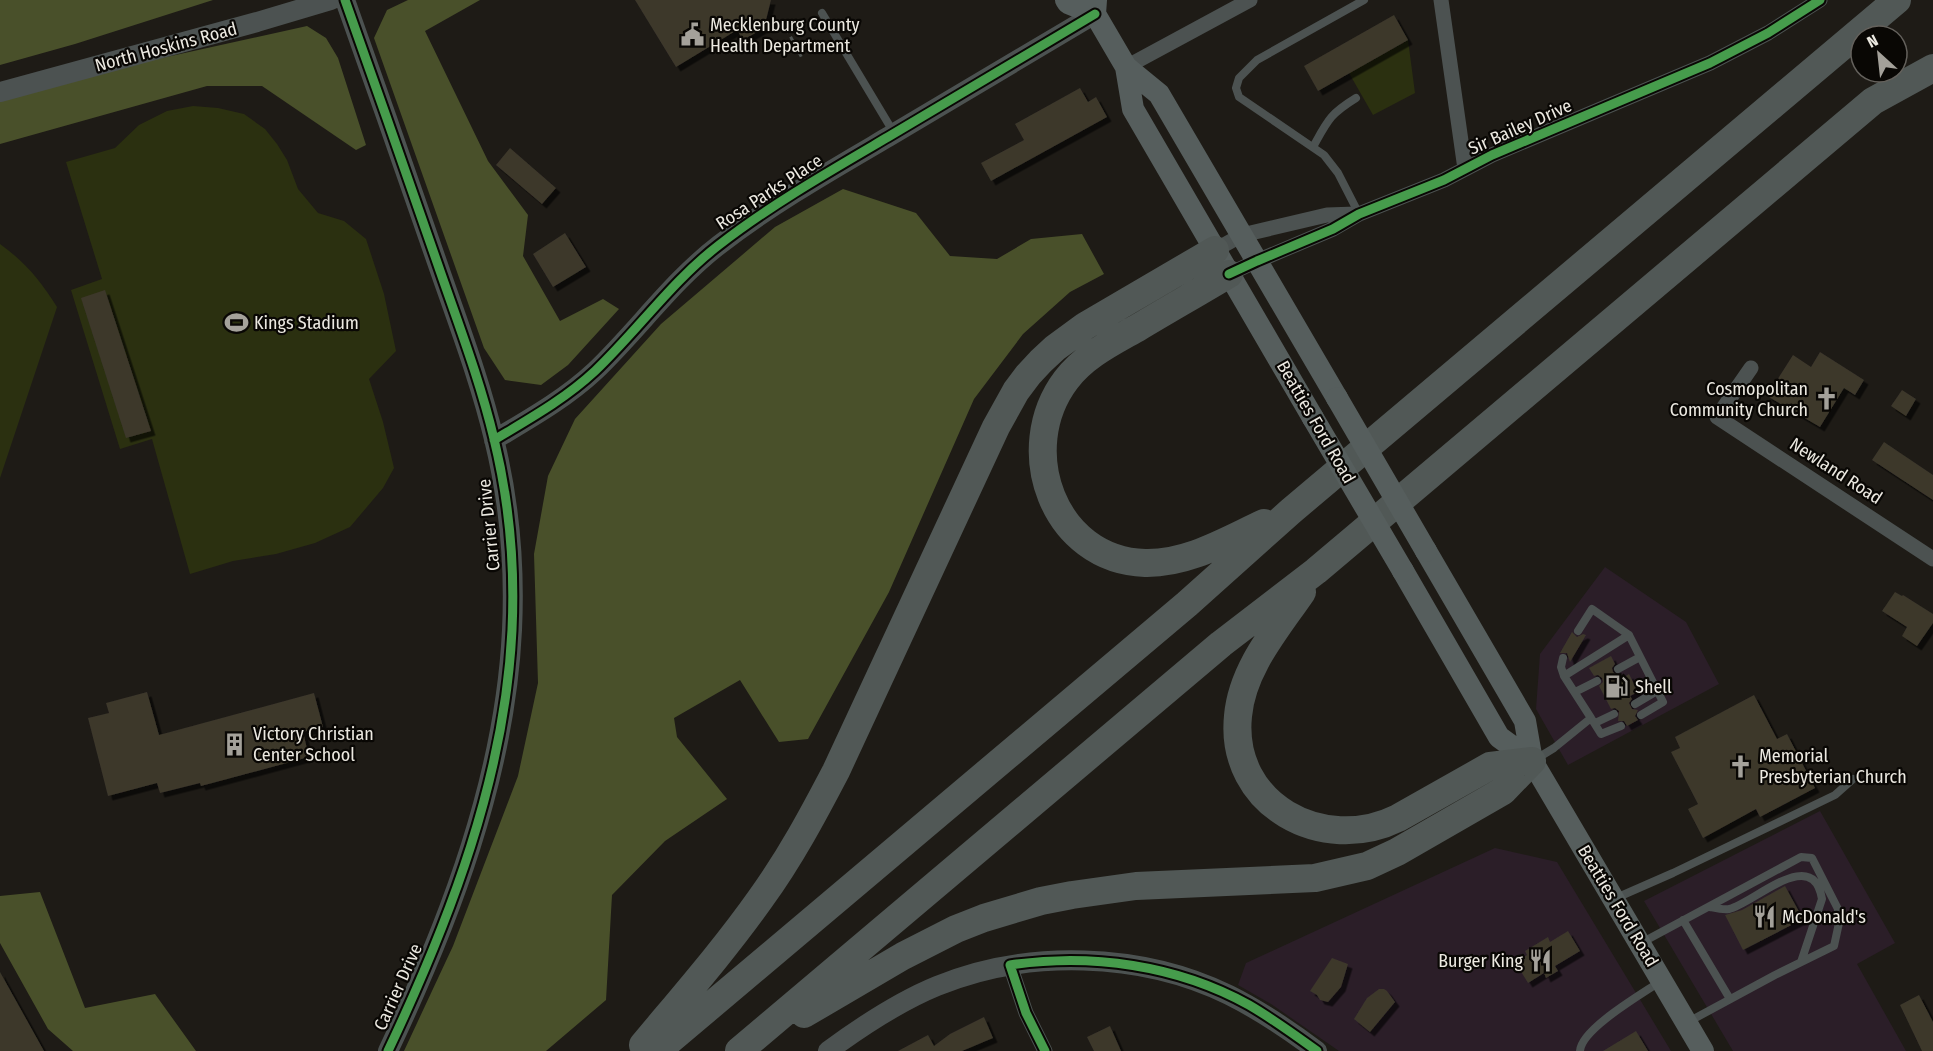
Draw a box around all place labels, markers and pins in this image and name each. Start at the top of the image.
place label: Mecklenburg County Health Department [710,14,860,57]
public building icon: Mecklenburg County Health Department [679,22,705,48]
sports icon: Kings Stadium [223,310,249,336]
place label: Kings Stadium [254,312,359,334]
place label: Cosmopolitan Community Church [1670,378,1808,421]
church icon: Cosmopolitan Community Church [1813,386,1839,412]
fuel station icon: Shell [1604,674,1630,700]
place label: Shell [1635,676,1672,698]
place label: Victory Christian Center School [253,723,374,766]
building icon: Victory Christian Center School [222,731,248,757]
place label: Memorial Presbyterian Church [1759,745,1907,788]
church icon: Memorial Presbyterian Church [1728,753,1754,779]
restaurant icon: McDonald's [1751,904,1777,930]
place label: McDonald's [1782,906,1866,928]
restaurant icon: Burger King [1528,948,1554,974]
place label: Burger King [1438,950,1524,972]

